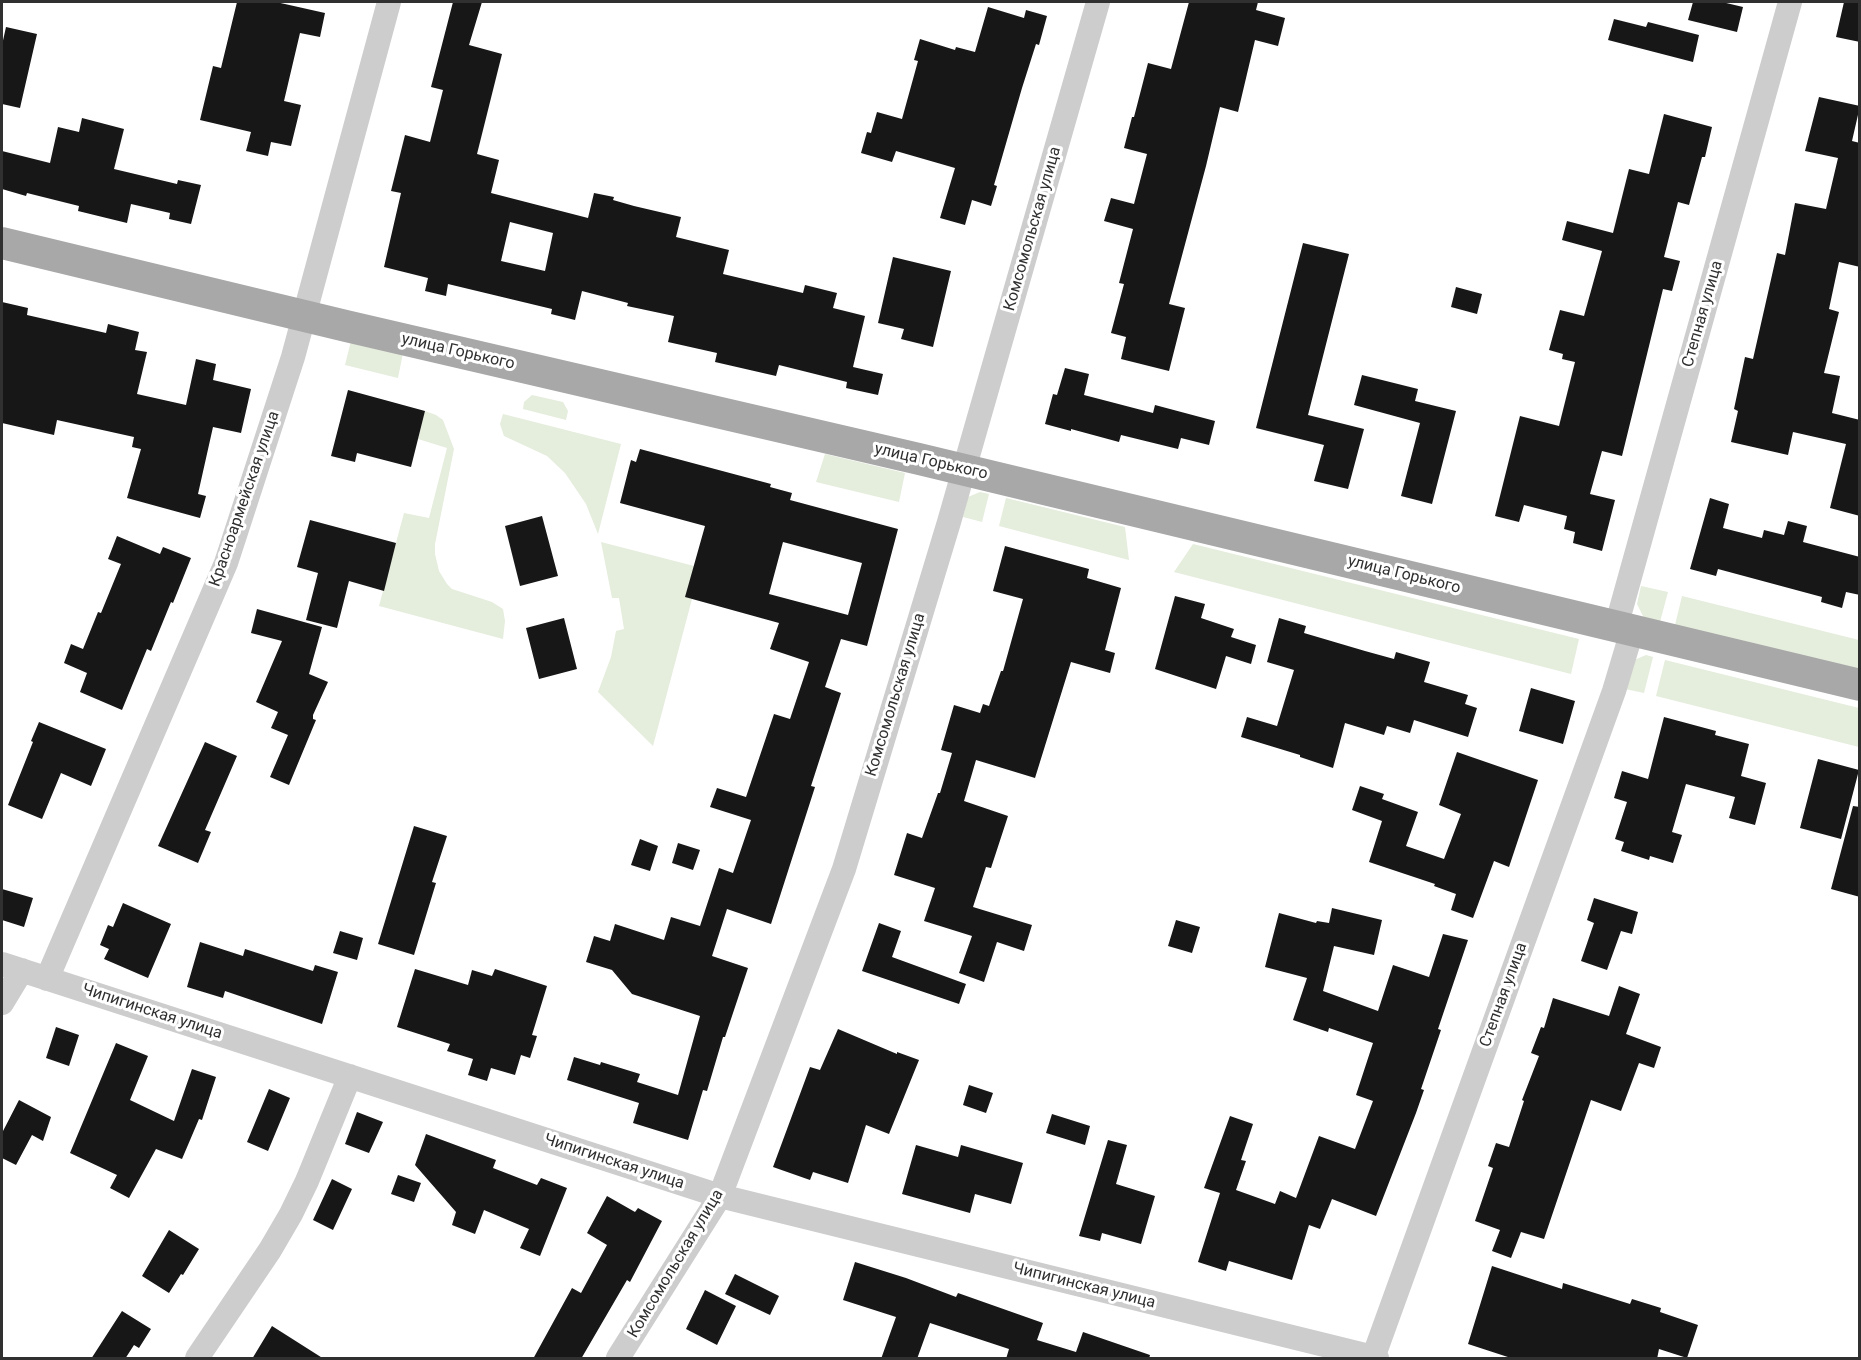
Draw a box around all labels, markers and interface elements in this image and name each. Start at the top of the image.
street label: Комсомольская улица [1000,145,1066,313]
street label: Степная улица [1679,259,1727,369]
street label: улица Горького [400,330,516,374]
street label: Красноармейская улица [206,409,284,589]
street label: улица Горького [873,440,989,484]
street label: улица Горького [1346,552,1462,598]
street label: Комсомольская улица [862,611,930,779]
street label: Степная улица [1476,940,1532,1050]
street label: Чипигинская улица [79,980,225,1044]
street label: Чипигинская улица [541,1130,687,1194]
street label: Комсомольская улица [624,1186,728,1342]
street label: Чипигинская улица [1011,1259,1157,1313]

